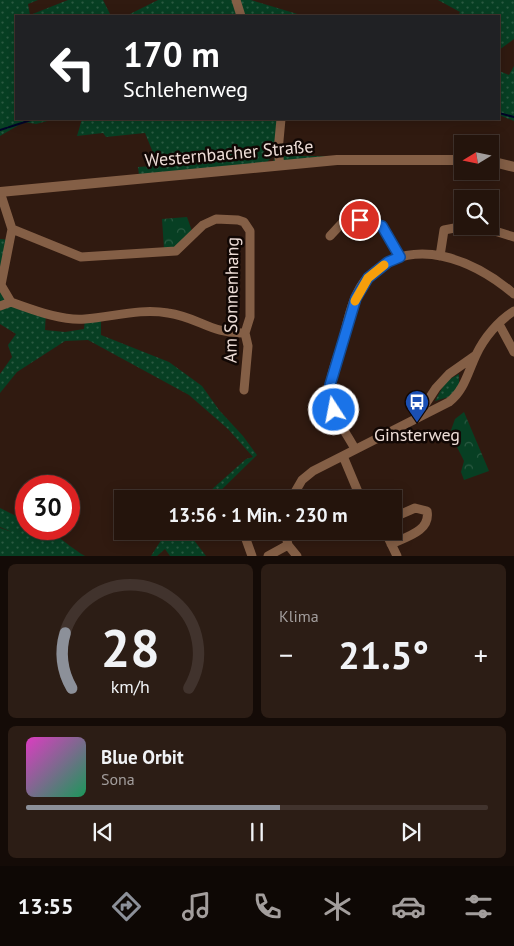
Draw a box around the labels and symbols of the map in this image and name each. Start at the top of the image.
street label: Westernbacher Straße [144,134,314,172]
north arrow [454,135,499,180]
pin [339,199,381,241]
street label: Am Sonnenhang [218,237,244,363]
position arrow [307,383,359,435]
bus stop icon: Ginsterweg [404,389,430,423]
place label: Ginsterweg [374,423,460,446]
speed limit sign: 30 [15,475,80,540]

